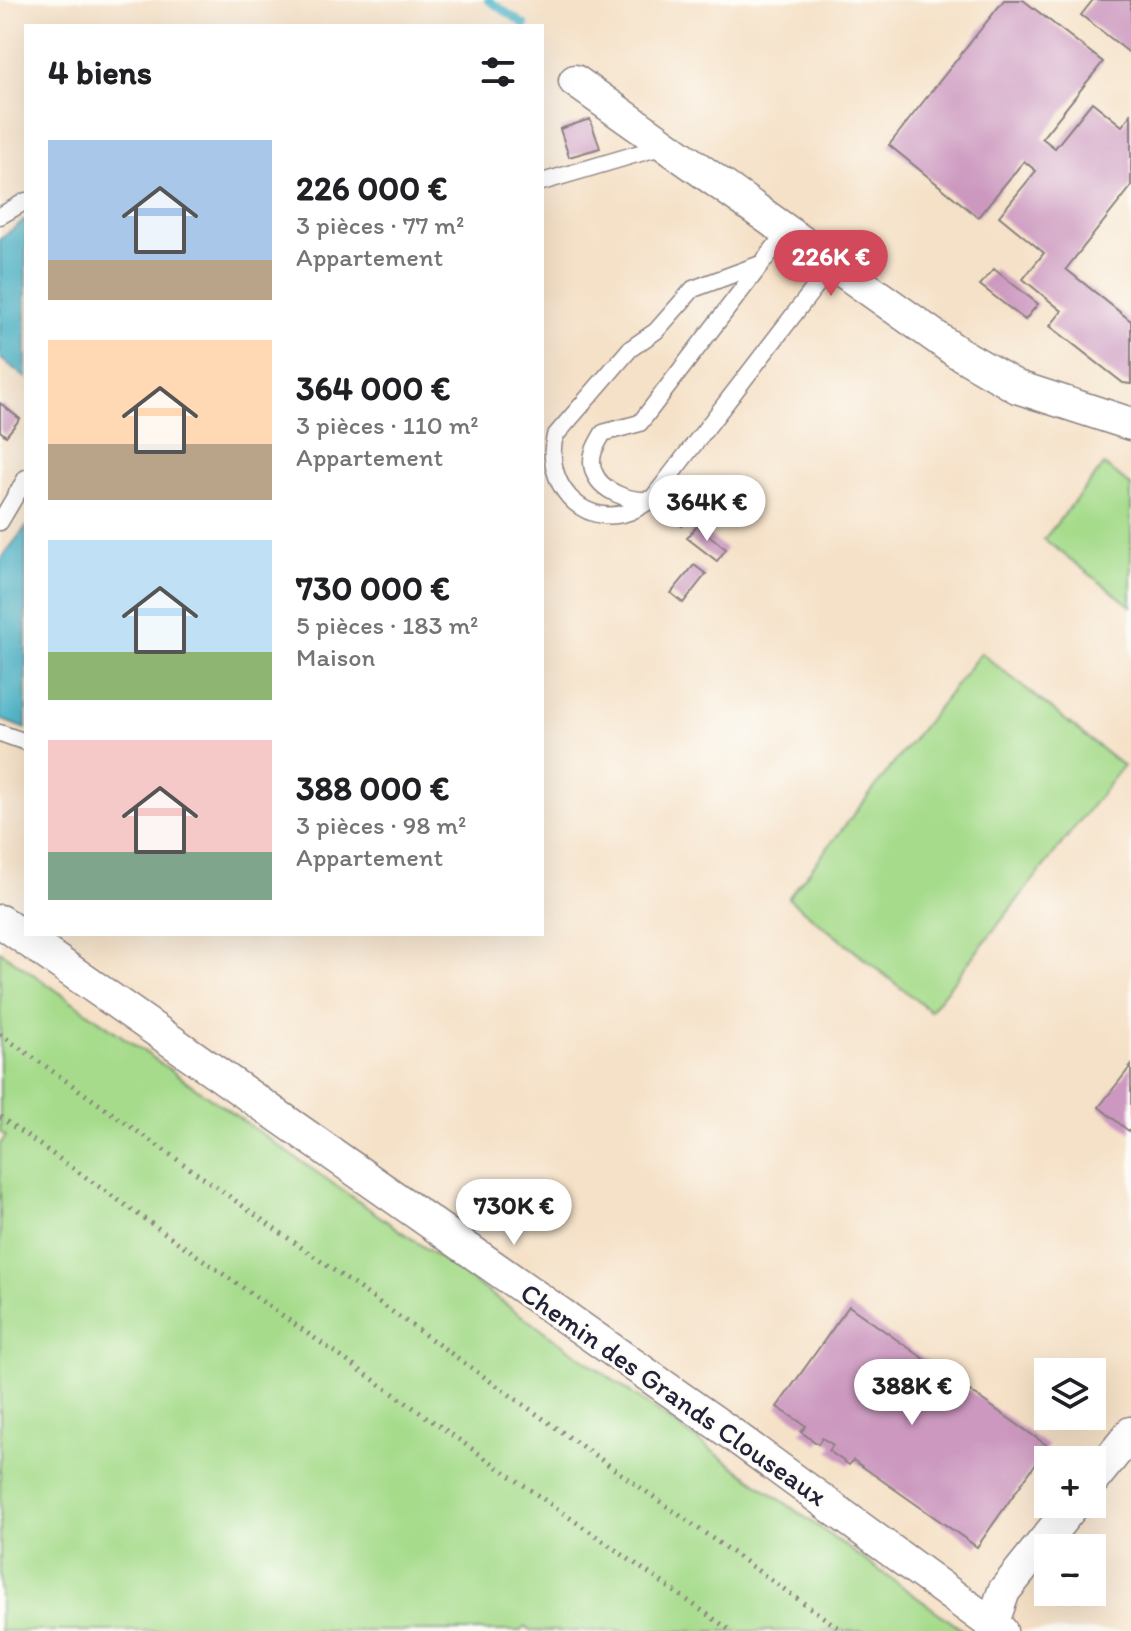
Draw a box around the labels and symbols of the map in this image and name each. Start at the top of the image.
pin: 226K € [766,230,896,298]
pin: 364K € [642,475,772,543]
pin: 730K € [449,1179,579,1247]
street label: Chemin des Grands Clouseaux [514,1275,834,1513]
pin: 388K € [847,1359,977,1427]

